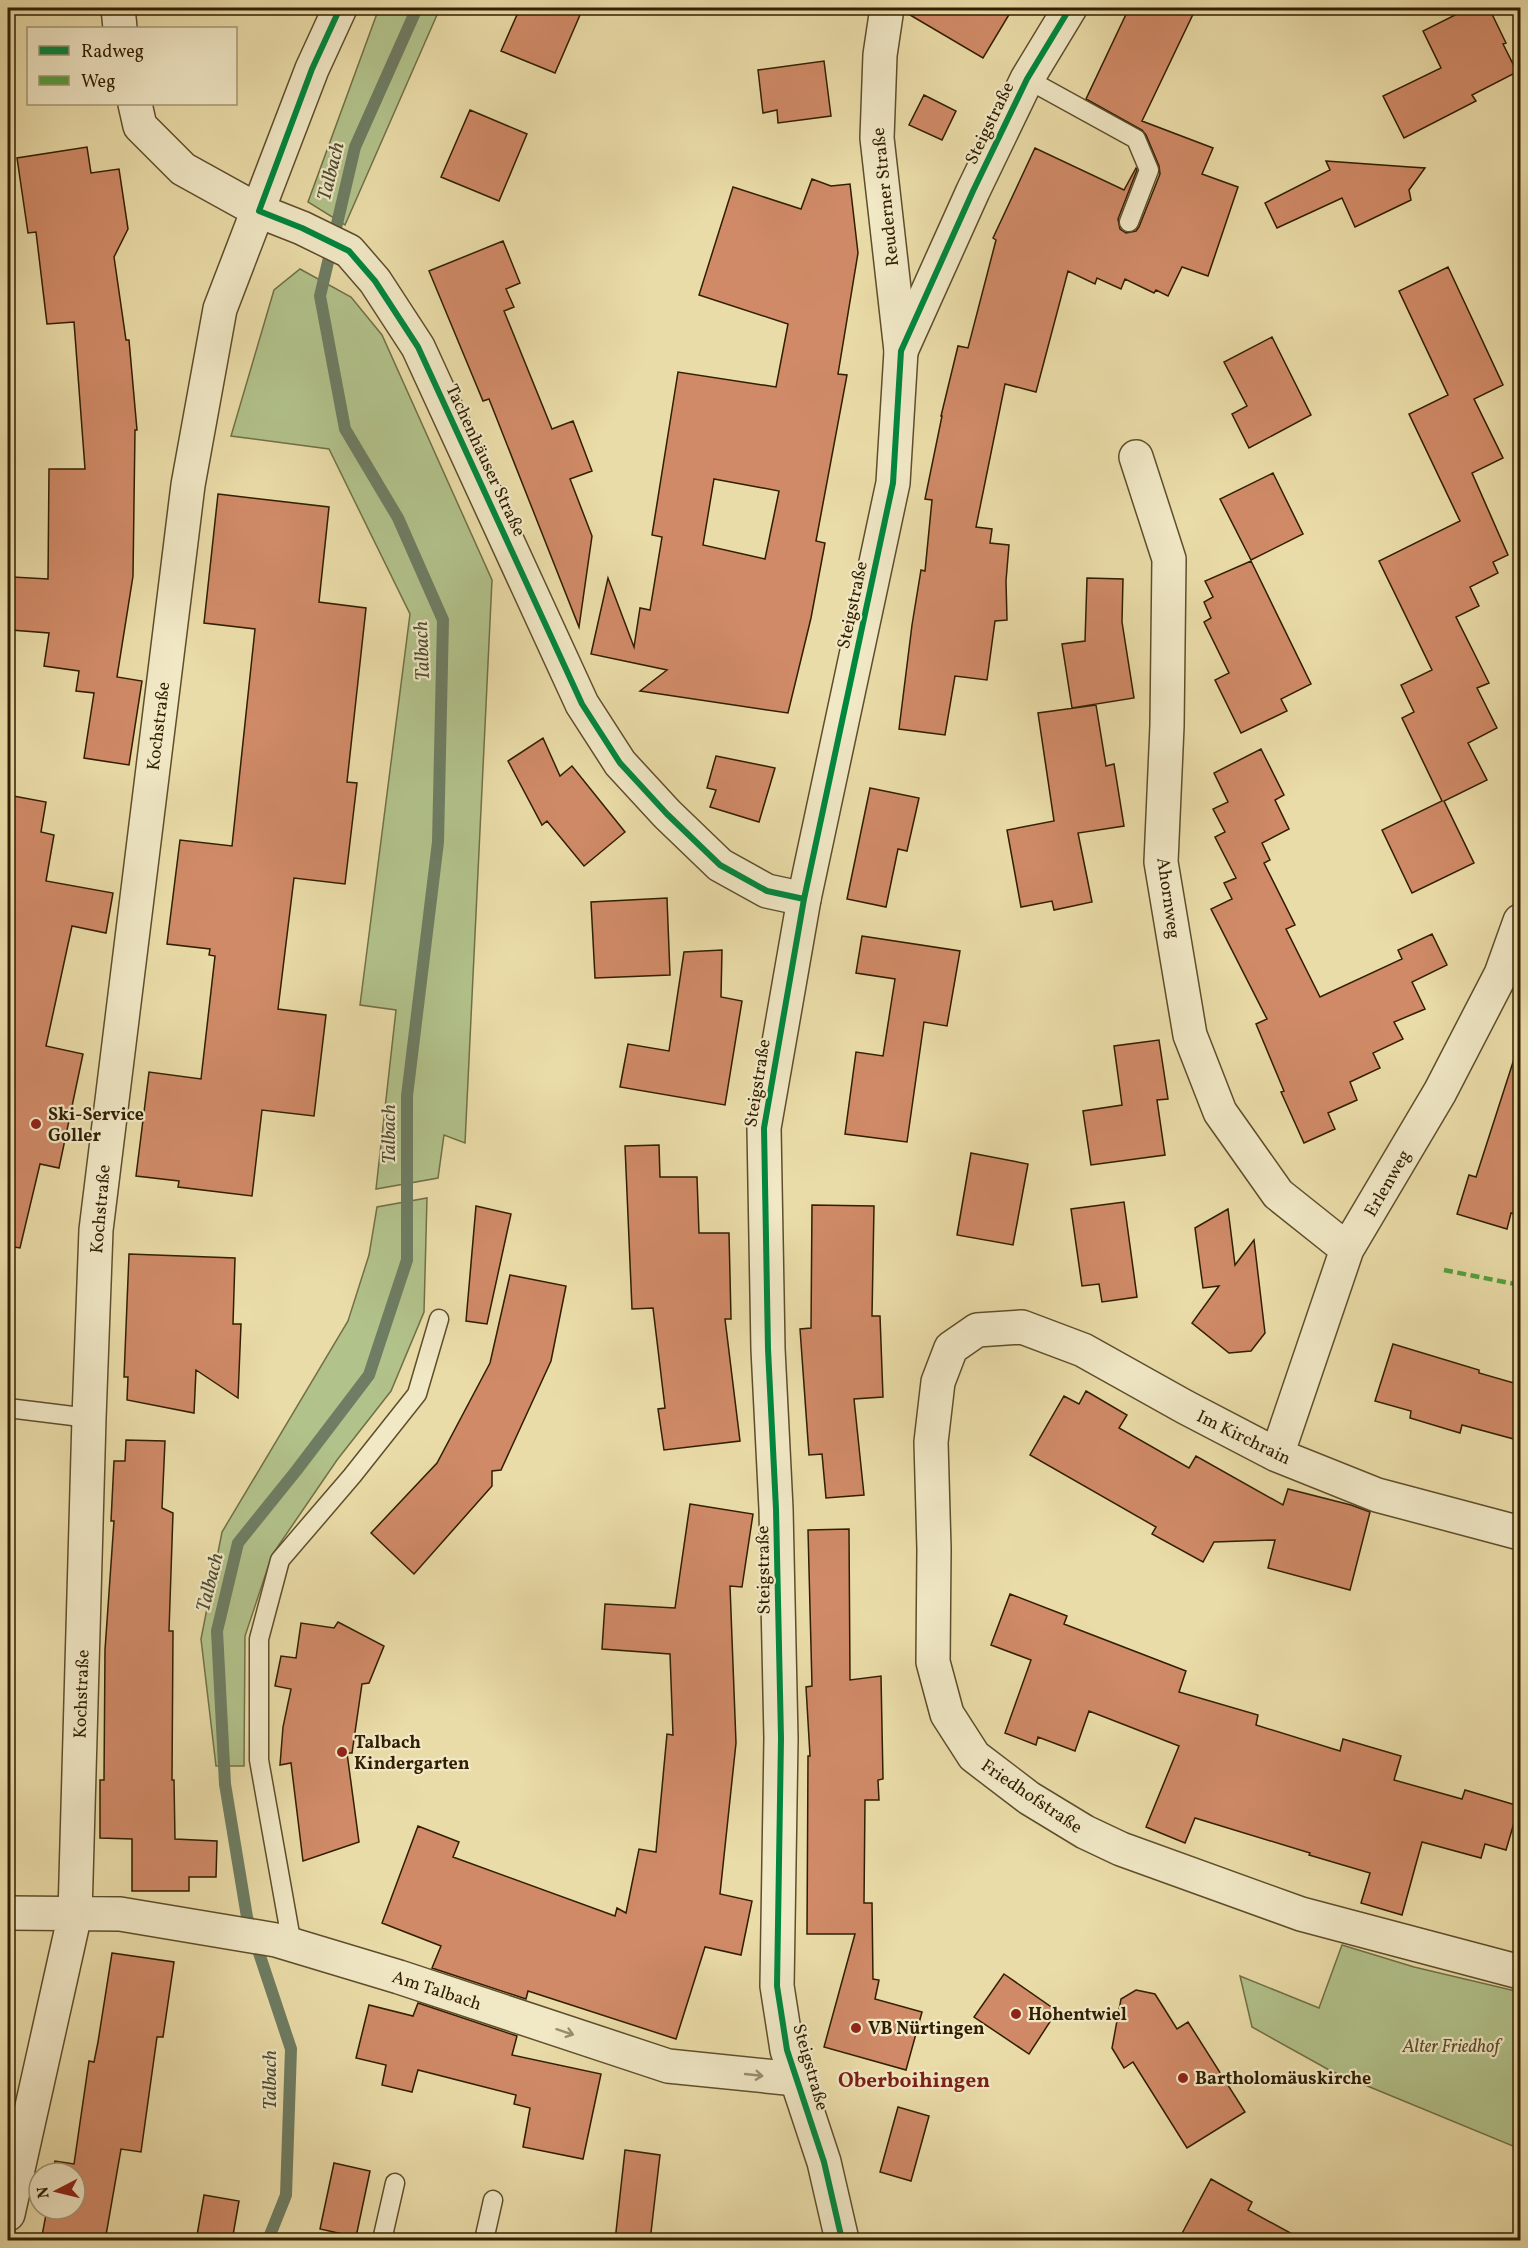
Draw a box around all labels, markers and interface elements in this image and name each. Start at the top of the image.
legend [27,27,237,105]
text: Radweg [81,40,144,65]
text: Weg [81,70,115,95]
street label: Steigstraße [960,78,1021,169]
street label: Reuderner Straße [867,126,906,267]
water label: Talbach [311,139,353,204]
street label: Tachenhäuser Straße [438,380,531,541]
street label: Steigstraße [832,559,875,651]
water label: Talbach [408,621,438,681]
street label: Kochstraße [142,680,177,772]
street label: Ahornweg [1149,856,1186,941]
street label: Steigstraße [739,1037,778,1129]
place label: Ski-Service Goller [48,1103,144,1149]
water label: Talbach [376,1104,404,1164]
marker: Ski-Service Goller [29,1117,43,1131]
street label: Erlenweg [1359,1146,1418,1222]
street label: Kochstraße [85,1164,118,1255]
street label: Im Kirchrain [1192,1405,1295,1472]
street label: Steigstraße [751,1525,778,1615]
water label: Talbach [190,1550,232,1615]
street label: Kochstraße [68,1649,97,1739]
place label: Talbach Kindergarten [354,1731,470,1777]
marker: Talbach Kindergarten [335,1745,349,1759]
street label: Friedhofstraße [975,1754,1087,1840]
street label: Am Talbach [389,1965,485,2018]
place label: Hohentwiel [1028,2003,1127,2028]
marker: Hohentwiel [1009,2007,1023,2021]
place label: VB Nürtingen [868,2017,985,2042]
street label: Steigstraße [785,2021,834,2114]
marker: VB Nürtingen [849,2021,863,2035]
one-way arrow [555,2027,574,2038]
park label: Alter Friedhof [1401,2035,1503,2060]
water label: Talbach [257,2050,285,2110]
district label: Oberboihingen [838,2067,990,2096]
place label: Bartholomäuskirche [1195,2067,1371,2092]
one-way arrow [744,2070,764,2081]
marker: Bartholomäuskirche [1176,2071,1190,2085]
north arrow [27,2161,87,2221]
text: N [32,2185,56,2200]

